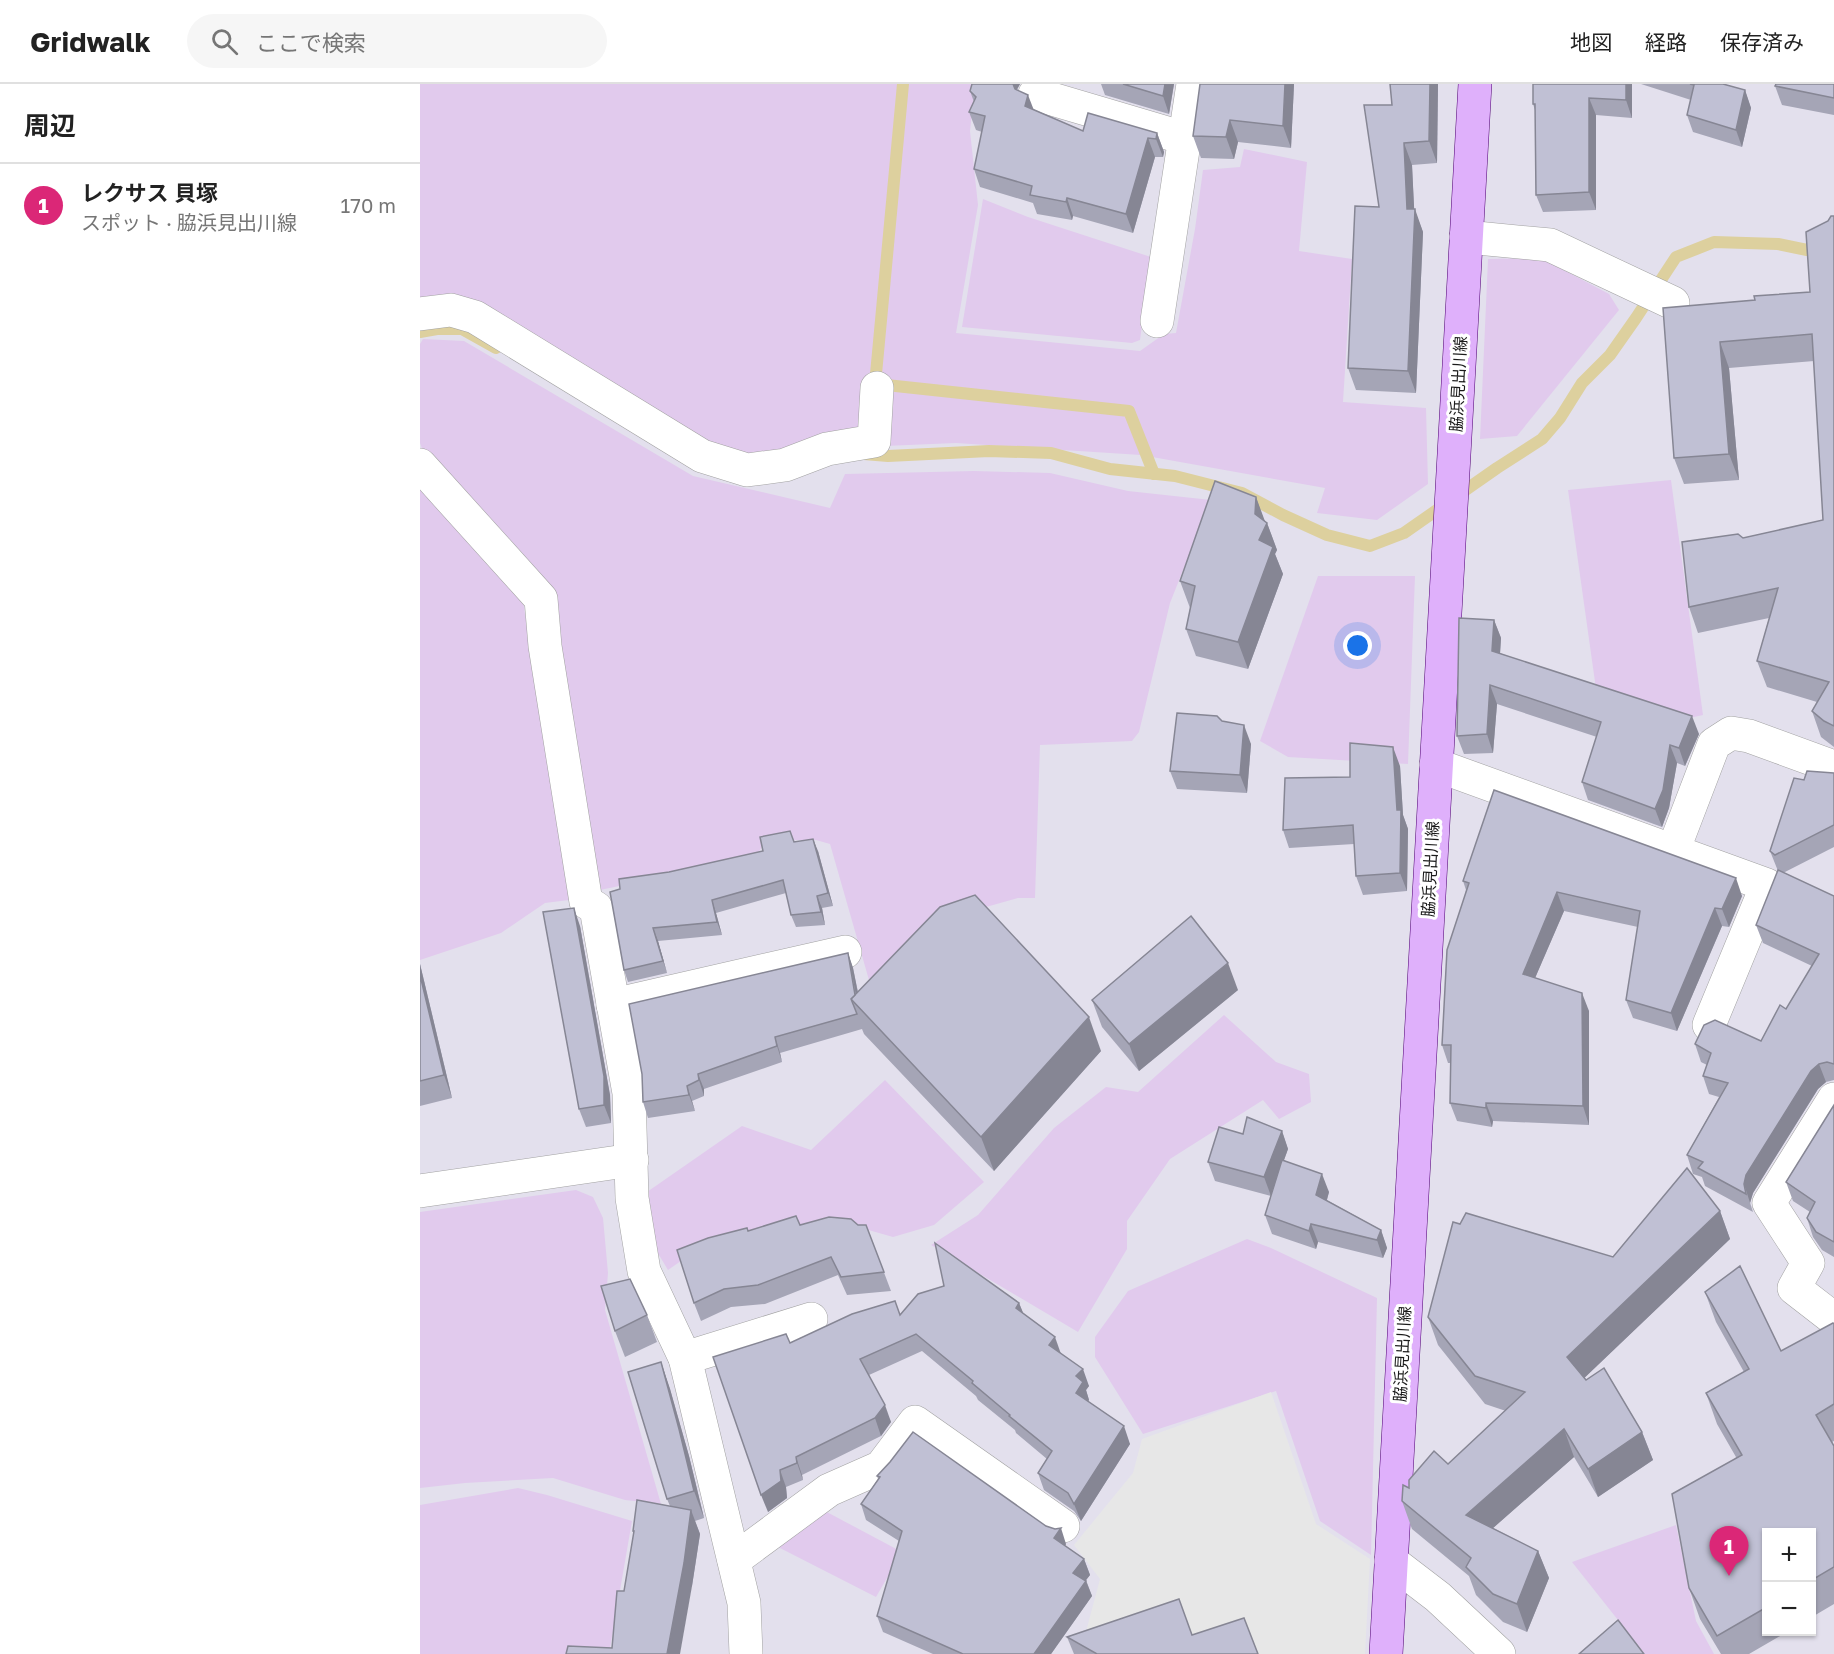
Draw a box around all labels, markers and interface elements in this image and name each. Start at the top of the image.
search box [187,14,607,68]
text: Gridwalk [30,25,151,58]
icon: search [208,25,241,58]
text: ここで検索 [256,29,366,56]
text: 地図 [1570,29,1612,55]
text: 経路 [1645,29,1687,55]
text: 保存済み [1720,29,1804,55]
text: 周辺 [24,110,76,141]
text: レクサス 貝塚 [81,179,218,206]
text: 1 [38,193,49,217]
text: 170 m [341,193,396,217]
text: スポット · 脇浜見出川線 [81,210,297,234]
street label: 脇浜見出川線 [1446,336,1470,432]
your location [1343,631,1372,660]
street label: 脇浜見出川線 [1418,821,1442,917]
street label: 脇浜見出川線 [1390,1306,1414,1402]
pin: 1 [1710,1526,1748,1576]
map controls [1762,1528,1816,1636]
button: + [1762,1528,1816,1582]
button: − [1762,1582,1816,1636]

